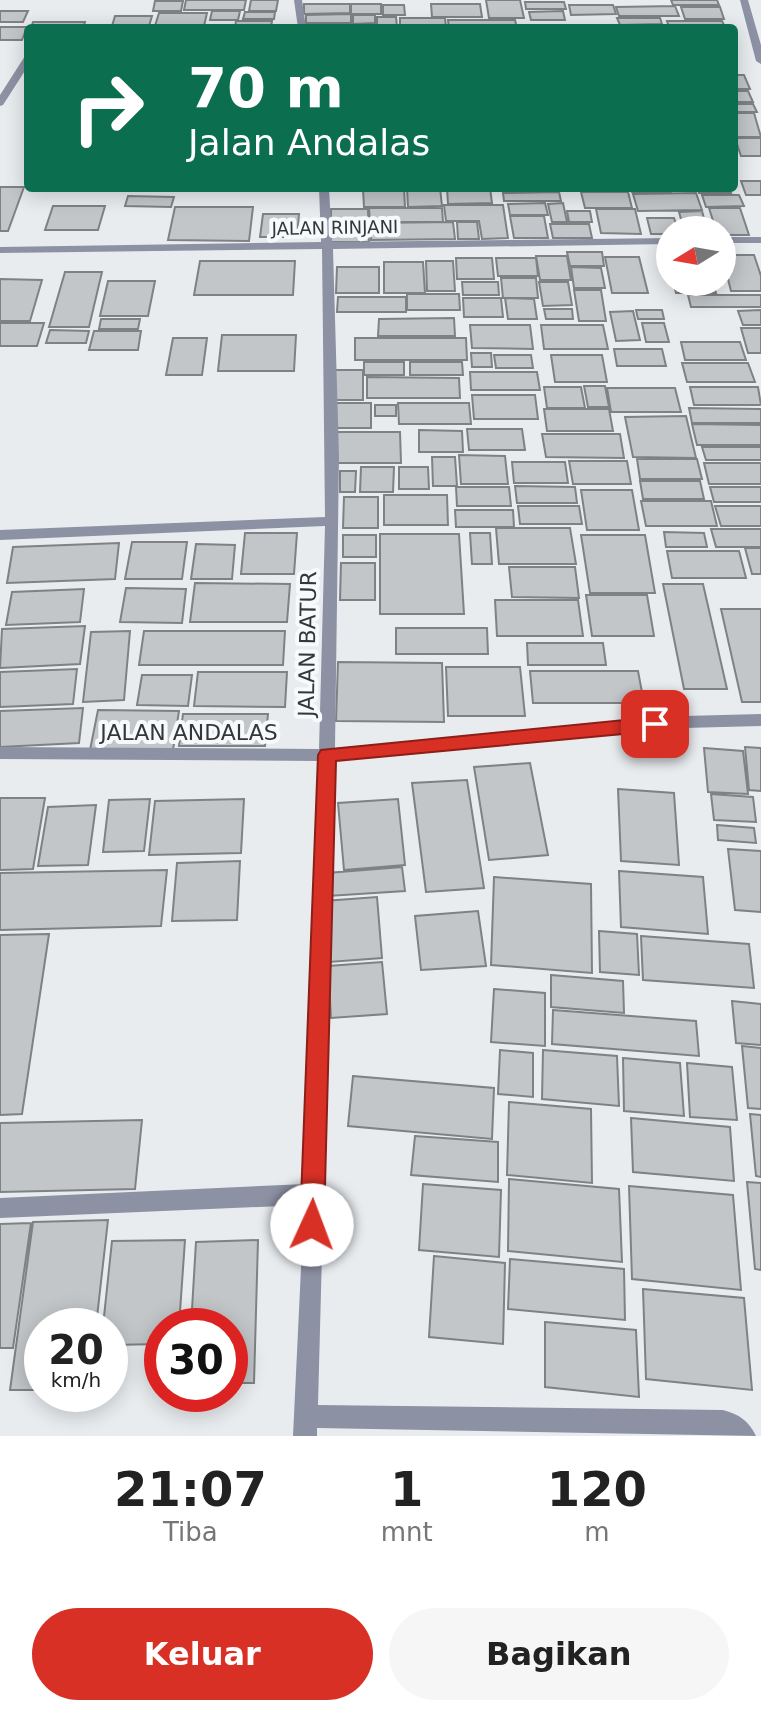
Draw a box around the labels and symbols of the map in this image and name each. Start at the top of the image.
street label: JALAN RINJANI [271,216,398,239]
north arrow [656,216,736,296]
street label: JALAN BATUR [294,571,321,719]
pin [621,690,689,758]
street label: JALAN ANDALAS [98,720,278,745]
position arrow [270,1183,354,1267]
speed limit sign: 30 [144,1308,248,1412]

